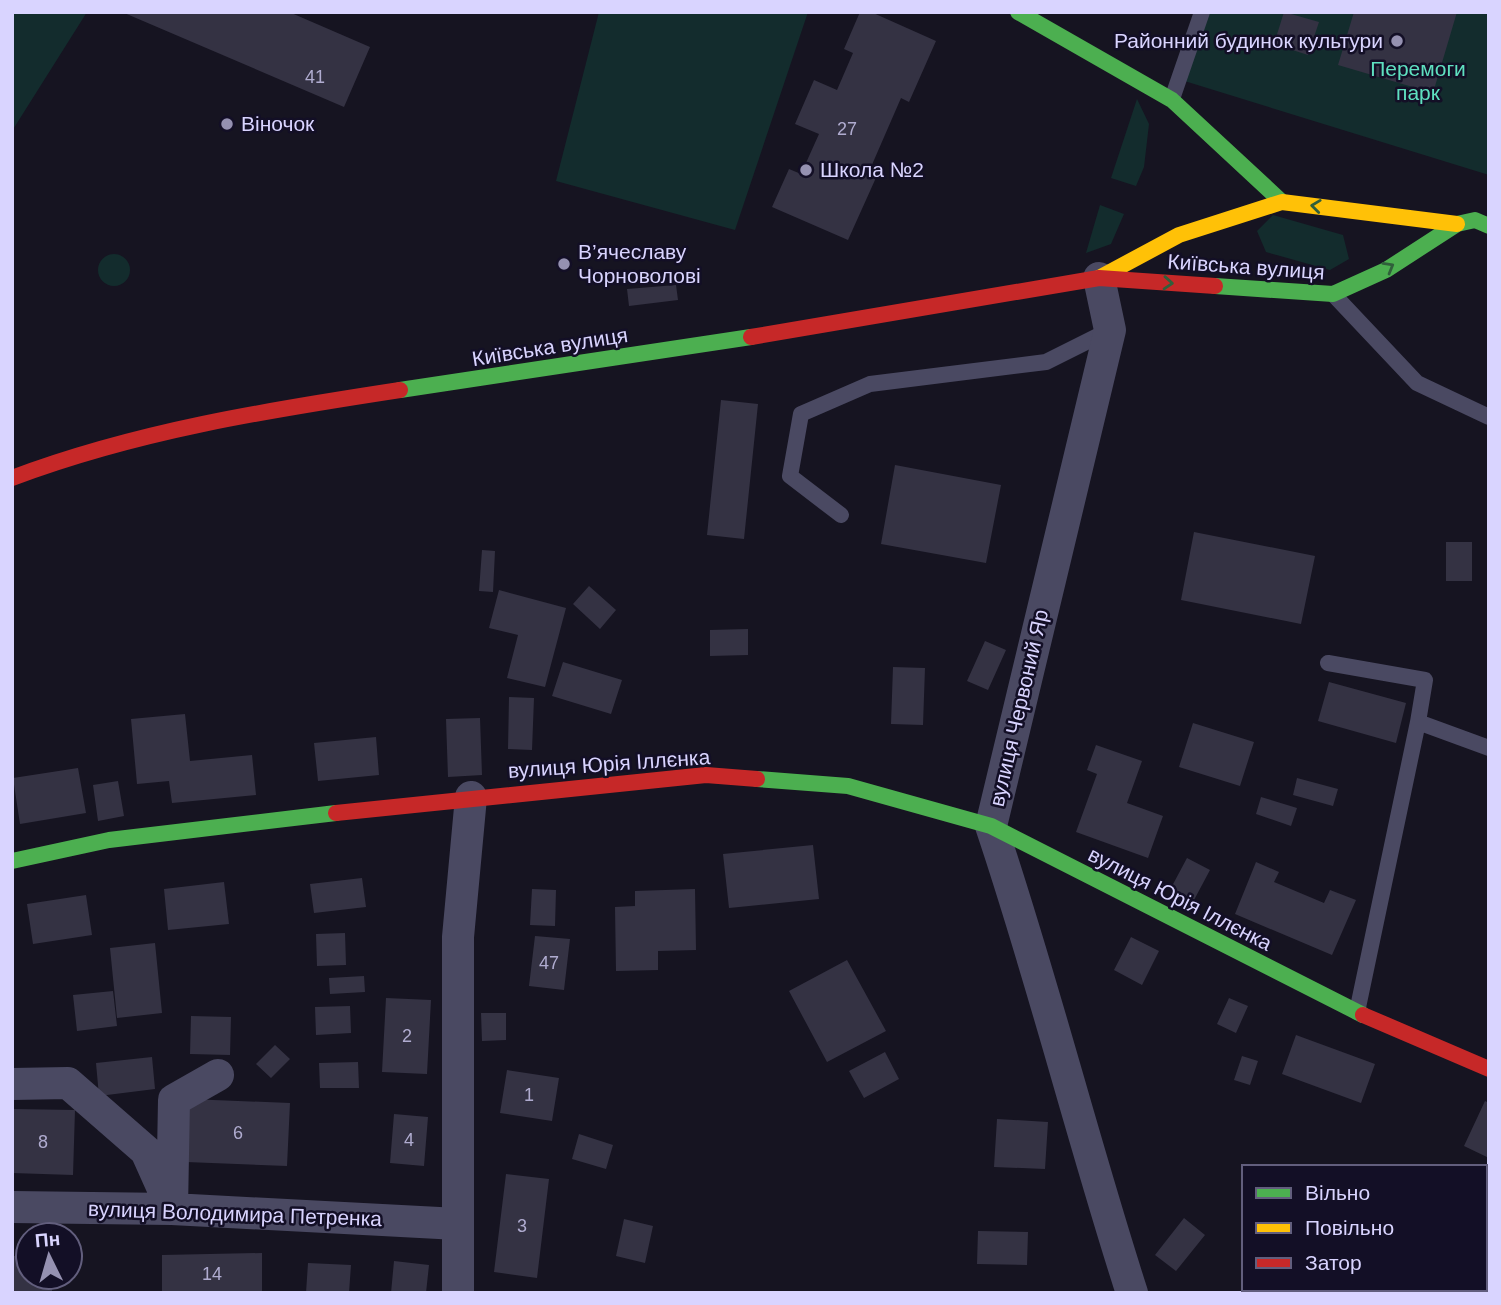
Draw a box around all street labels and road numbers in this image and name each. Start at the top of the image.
street label: Київська вулиця [1167,250,1325,283]
street label: Київська вулиця [470,323,629,370]
street label: вулиця Червоний Яр [985,607,1052,809]
street label: вулиця Юрія Іллєнка [507,745,711,782]
street label: вулиця Юрія Іллєнка [1085,842,1276,955]
street label: вулиця Володимира Петренка [88,1197,383,1230]

